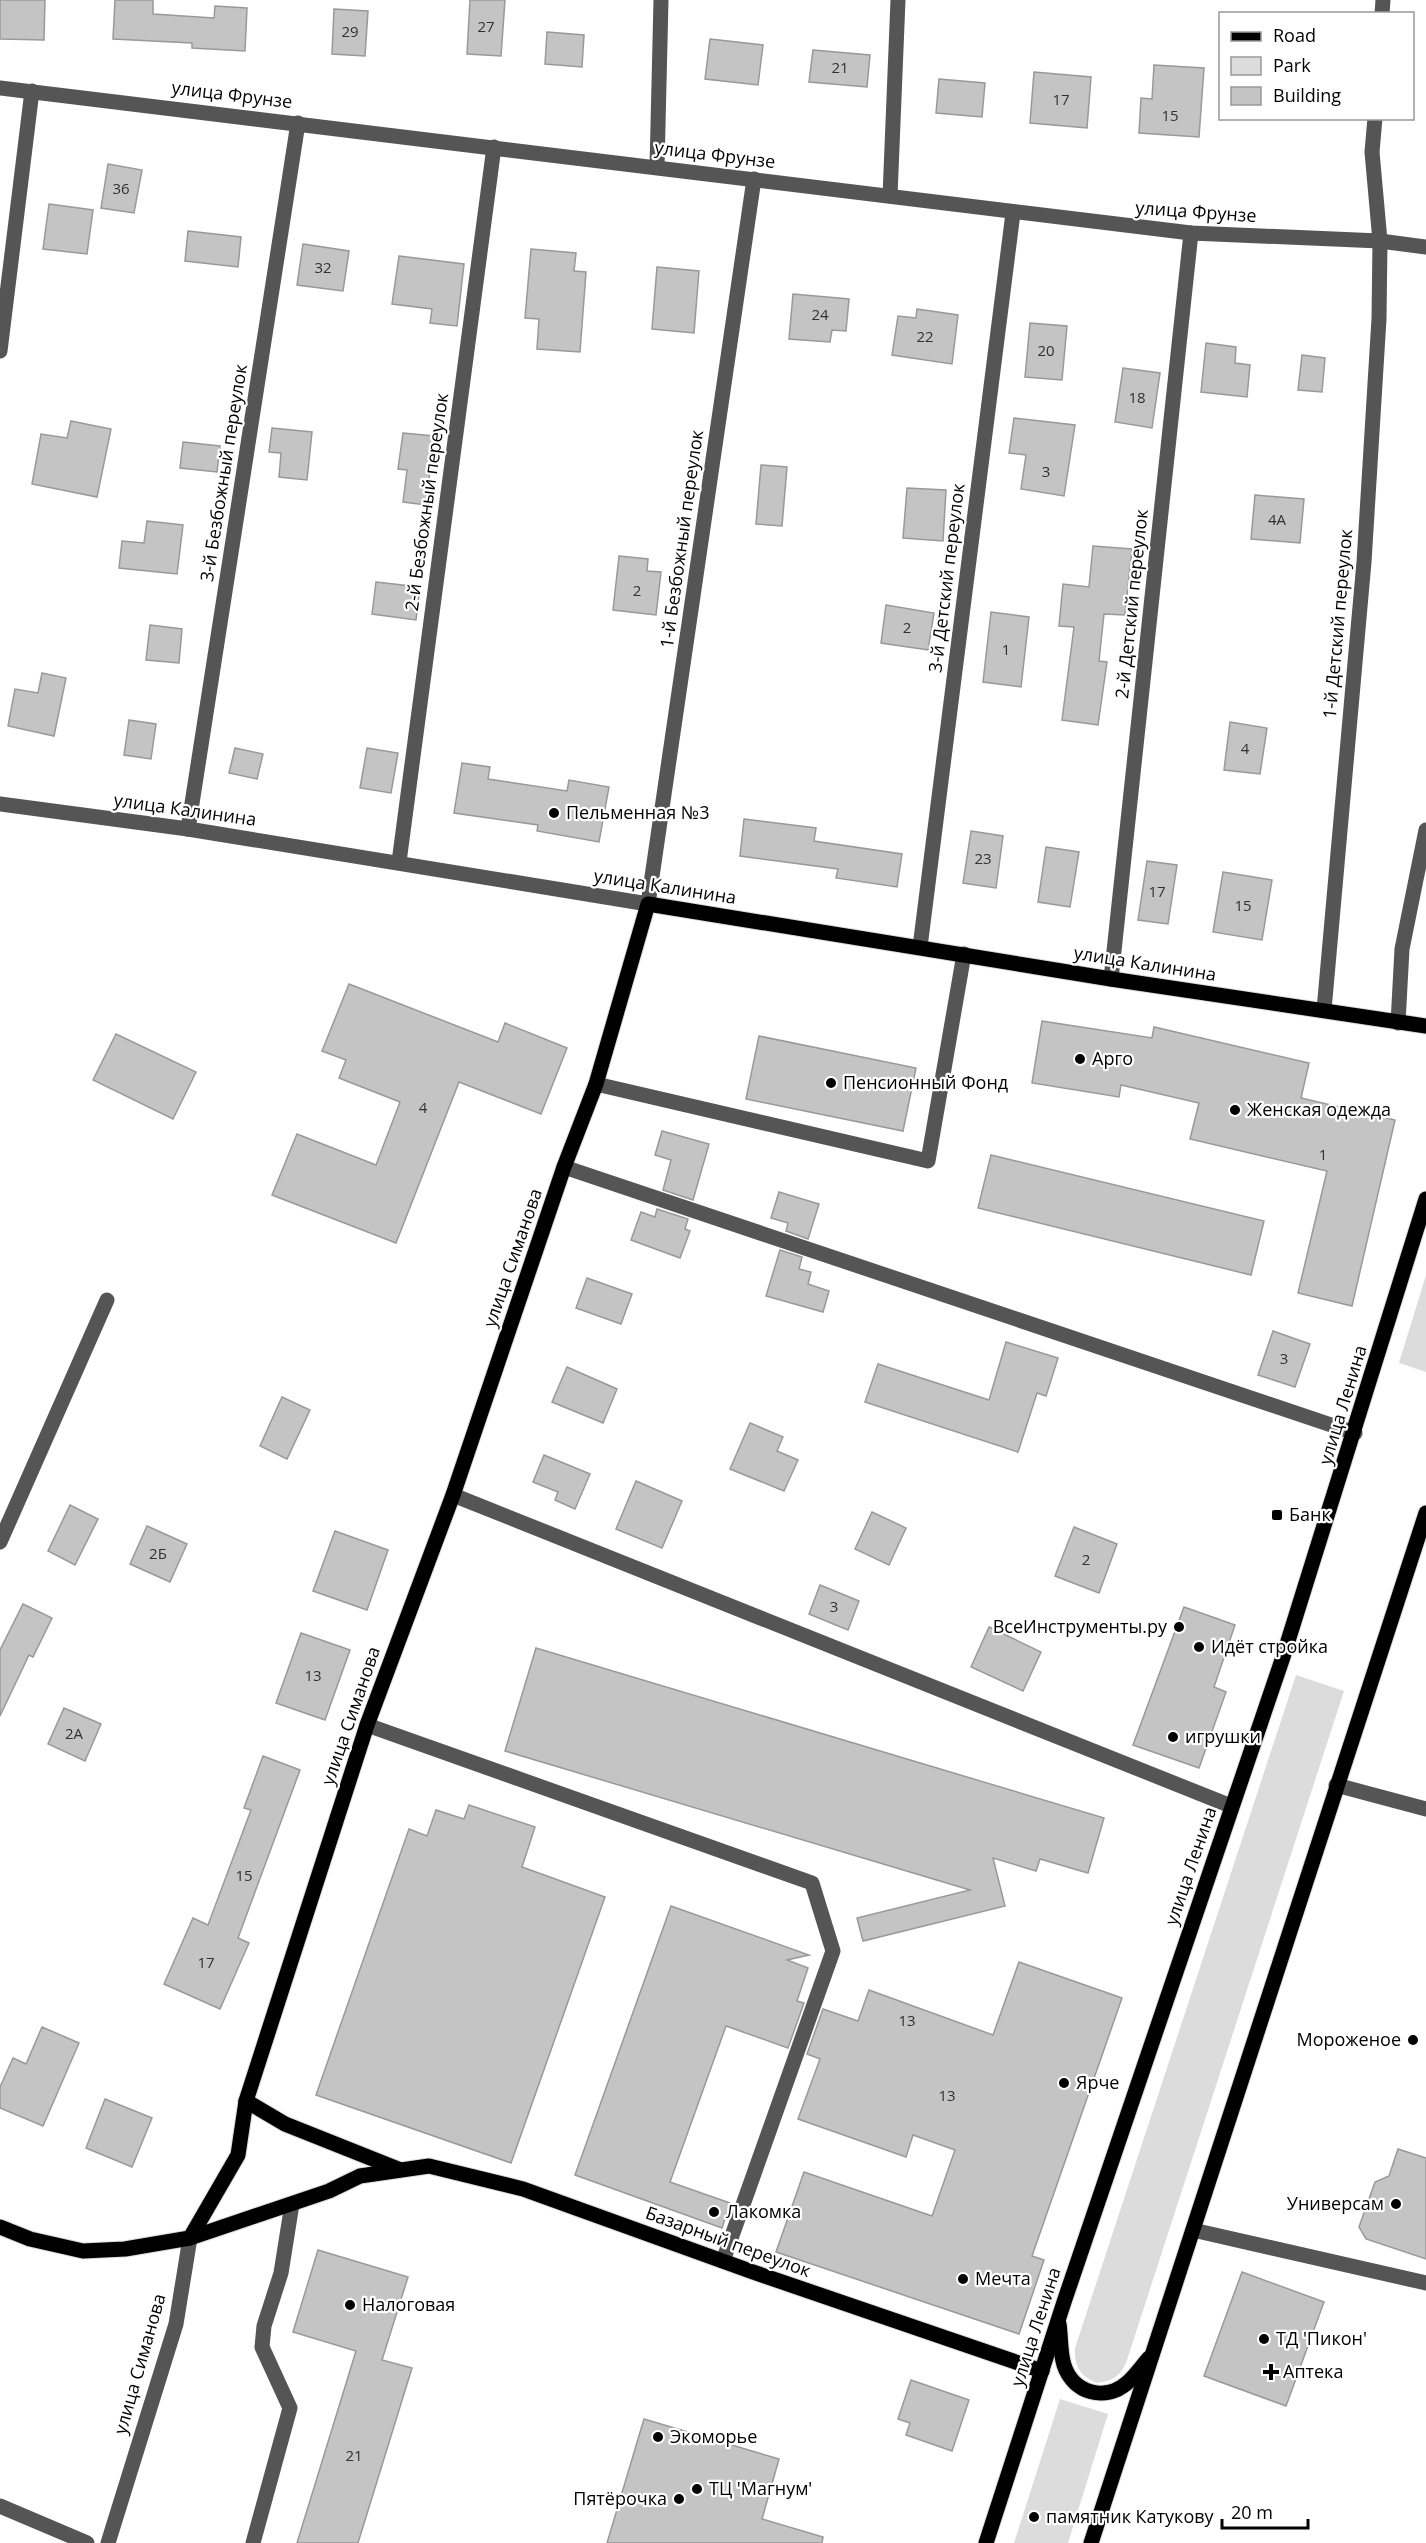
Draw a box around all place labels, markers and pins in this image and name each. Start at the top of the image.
place label: Пельменная №3 [566,800,710,824]
marker: Пельменная №3 [547,806,561,820]
place label: Арго [1092,1046,1133,1070]
marker: Арго [1073,1052,1087,1066]
place label: Пенсионный Фонд [843,1070,1008,1094]
marker: Пенсионный Фонд [824,1076,838,1090]
place label: Женская одежда [1247,1097,1391,1121]
marker: Женская одежда [1228,1103,1242,1117]
place label: Банк [1289,1502,1331,1526]
marker: Банк [1270,1508,1284,1522]
place label: ВсеИнструменты.ру [993,1614,1168,1638]
marker: ВсеИнструменты.ру [1172,1620,1186,1634]
place label: Идёт стройка [1211,1634,1328,1658]
marker: Идёт стройка [1192,1640,1206,1654]
place label: игрушки [1185,1724,1261,1748]
marker: игрушки [1166,1730,1180,1744]
place label: Мороженое [1296,2027,1401,2051]
marker: Мороженое [1406,2033,1420,2047]
place label: Ярче [1076,2070,1119,2094]
marker: Ярче [1057,2076,1071,2090]
place label: Универсам [1287,2191,1384,2215]
marker: Универсам [1389,2197,1403,2211]
place label: Лакомка [726,2199,801,2223]
marker: Лакомка [707,2205,721,2219]
place label: Мечта [975,2266,1031,2290]
marker: Мечта [956,2272,970,2286]
place label: Налоговая [362,2292,455,2316]
marker: Налоговая [343,2298,357,2312]
place label: ТД 'Пикон' [1276,2326,1367,2350]
marker: ТД 'Пикон' [1257,2332,1271,2346]
place label: Аптека [1283,2359,1343,2383]
marker: Аптека [1264,2365,1278,2379]
place label: Экоморье [670,2424,757,2448]
marker: Экоморье [651,2430,665,2444]
place label: ТЦ 'Магнум' [709,2476,812,2500]
marker: ТЦ 'Магнум' [690,2482,704,2496]
place label: Пятёрочка [573,2486,667,2510]
marker: Пятёрочка [672,2492,686,2506]
place label: памятник Катукову [1046,2504,1215,2528]
marker: памятник Катукову [1027,2510,1041,2524]

